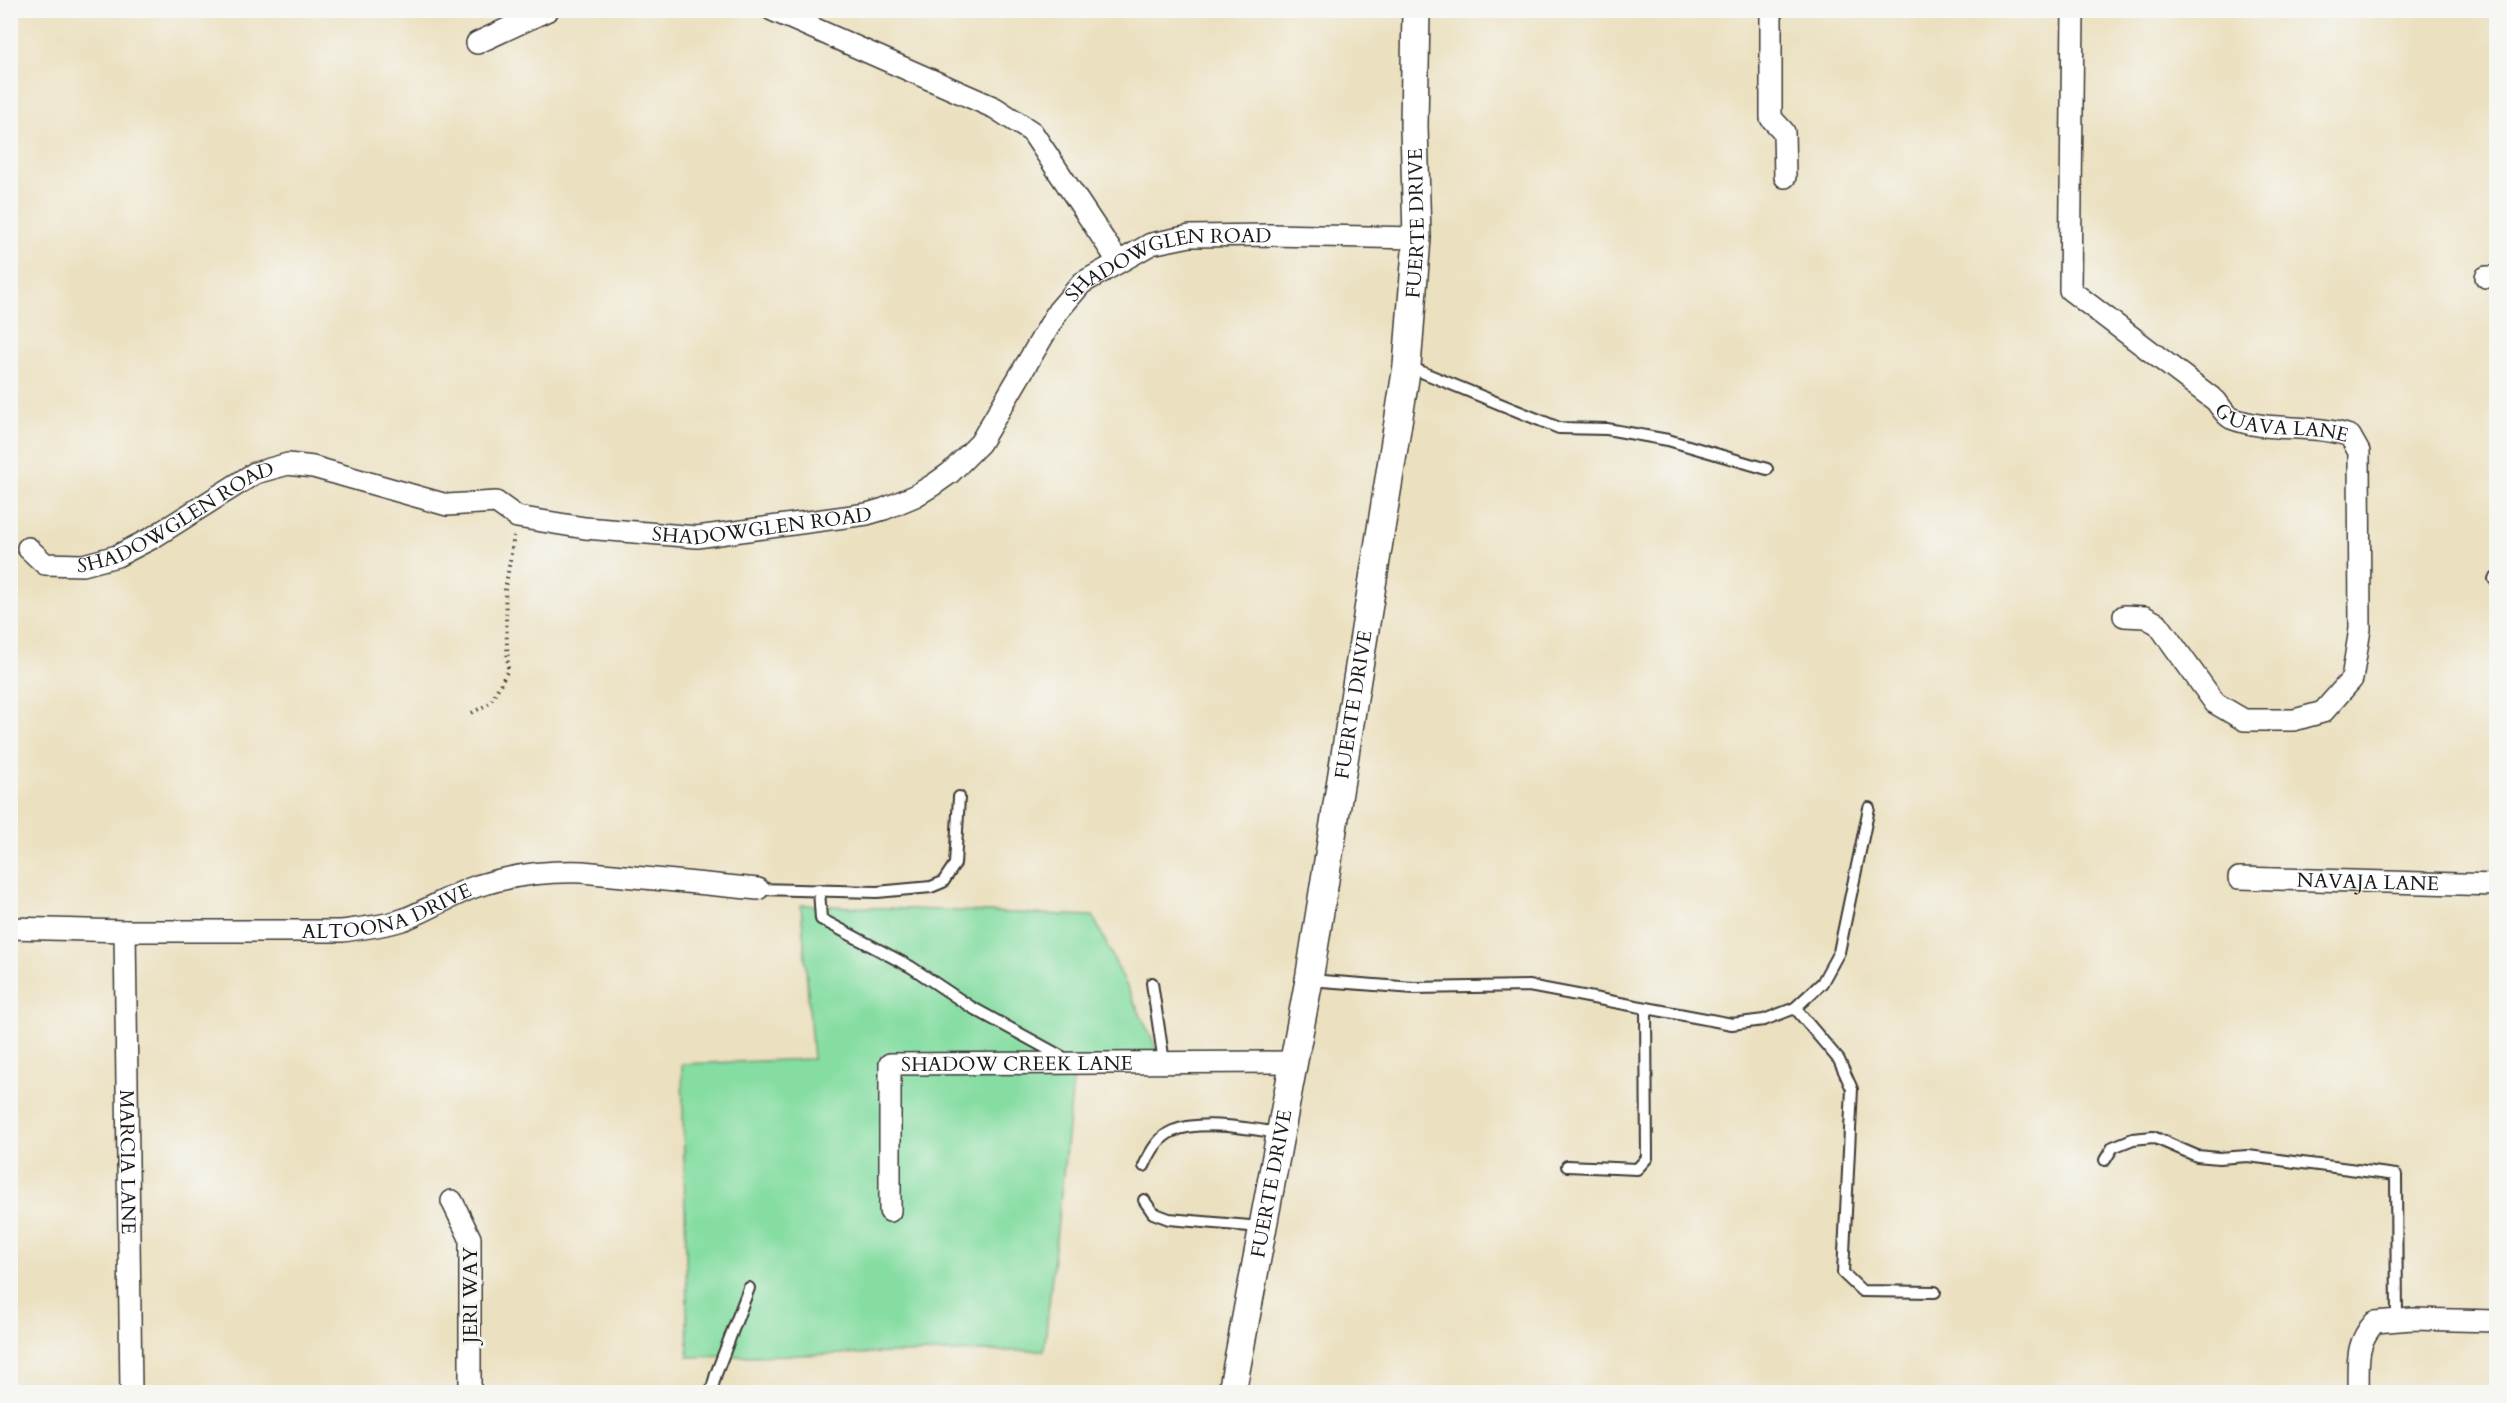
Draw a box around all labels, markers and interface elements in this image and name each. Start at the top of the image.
street label: FUERTE DRIVE [1399,148,1431,299]
street label: SHADOWGLEN ROAD [1059,222,1272,308]
street label: GUAVA LANE [2208,397,2352,449]
street label: SHADOWGLEN ROAD [77,456,277,579]
street label: SHADOWGLEN ROAD [651,501,873,551]
street label: FUERTE DRIVE [1328,628,1379,781]
street label: NAVAJA LANE [2296,867,2439,897]
street label: ALTOONA DRIVE [302,877,476,945]
street label: SHADOW CREEK LANE [901,1050,1133,1078]
street label: MARCIA LANE [113,1090,142,1234]
street label: FUERTE DRIVE [1244,1107,1299,1260]
street label: JERI WAY [457,1247,484,1346]

